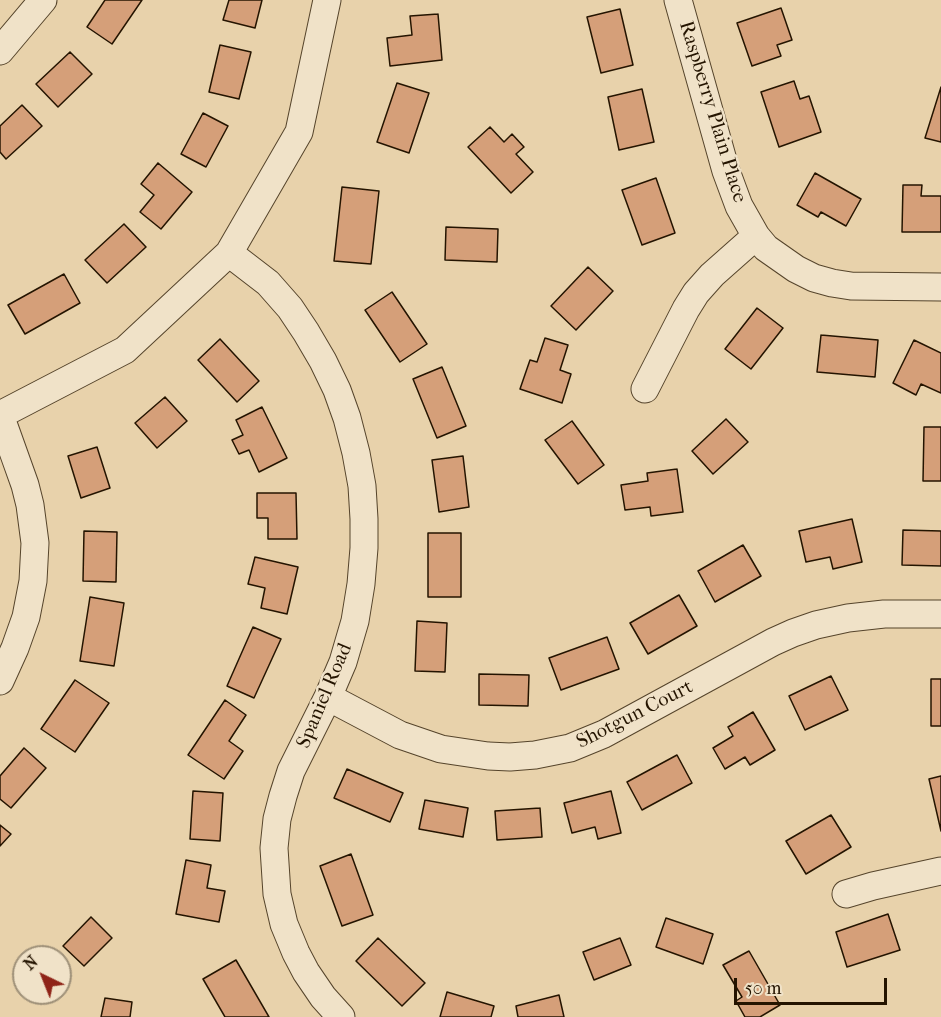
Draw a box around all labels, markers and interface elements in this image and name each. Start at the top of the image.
street label: Raspberry Plain Place [673,18,751,206]
street label: Spaniel Road [292,640,358,752]
street label: Shotgun Court [573,675,697,755]
north arrow [12,945,72,1005]
text: N [20,952,42,974]
scale bar [737,966,890,1004]
text: 50 m [745,978,781,999]

